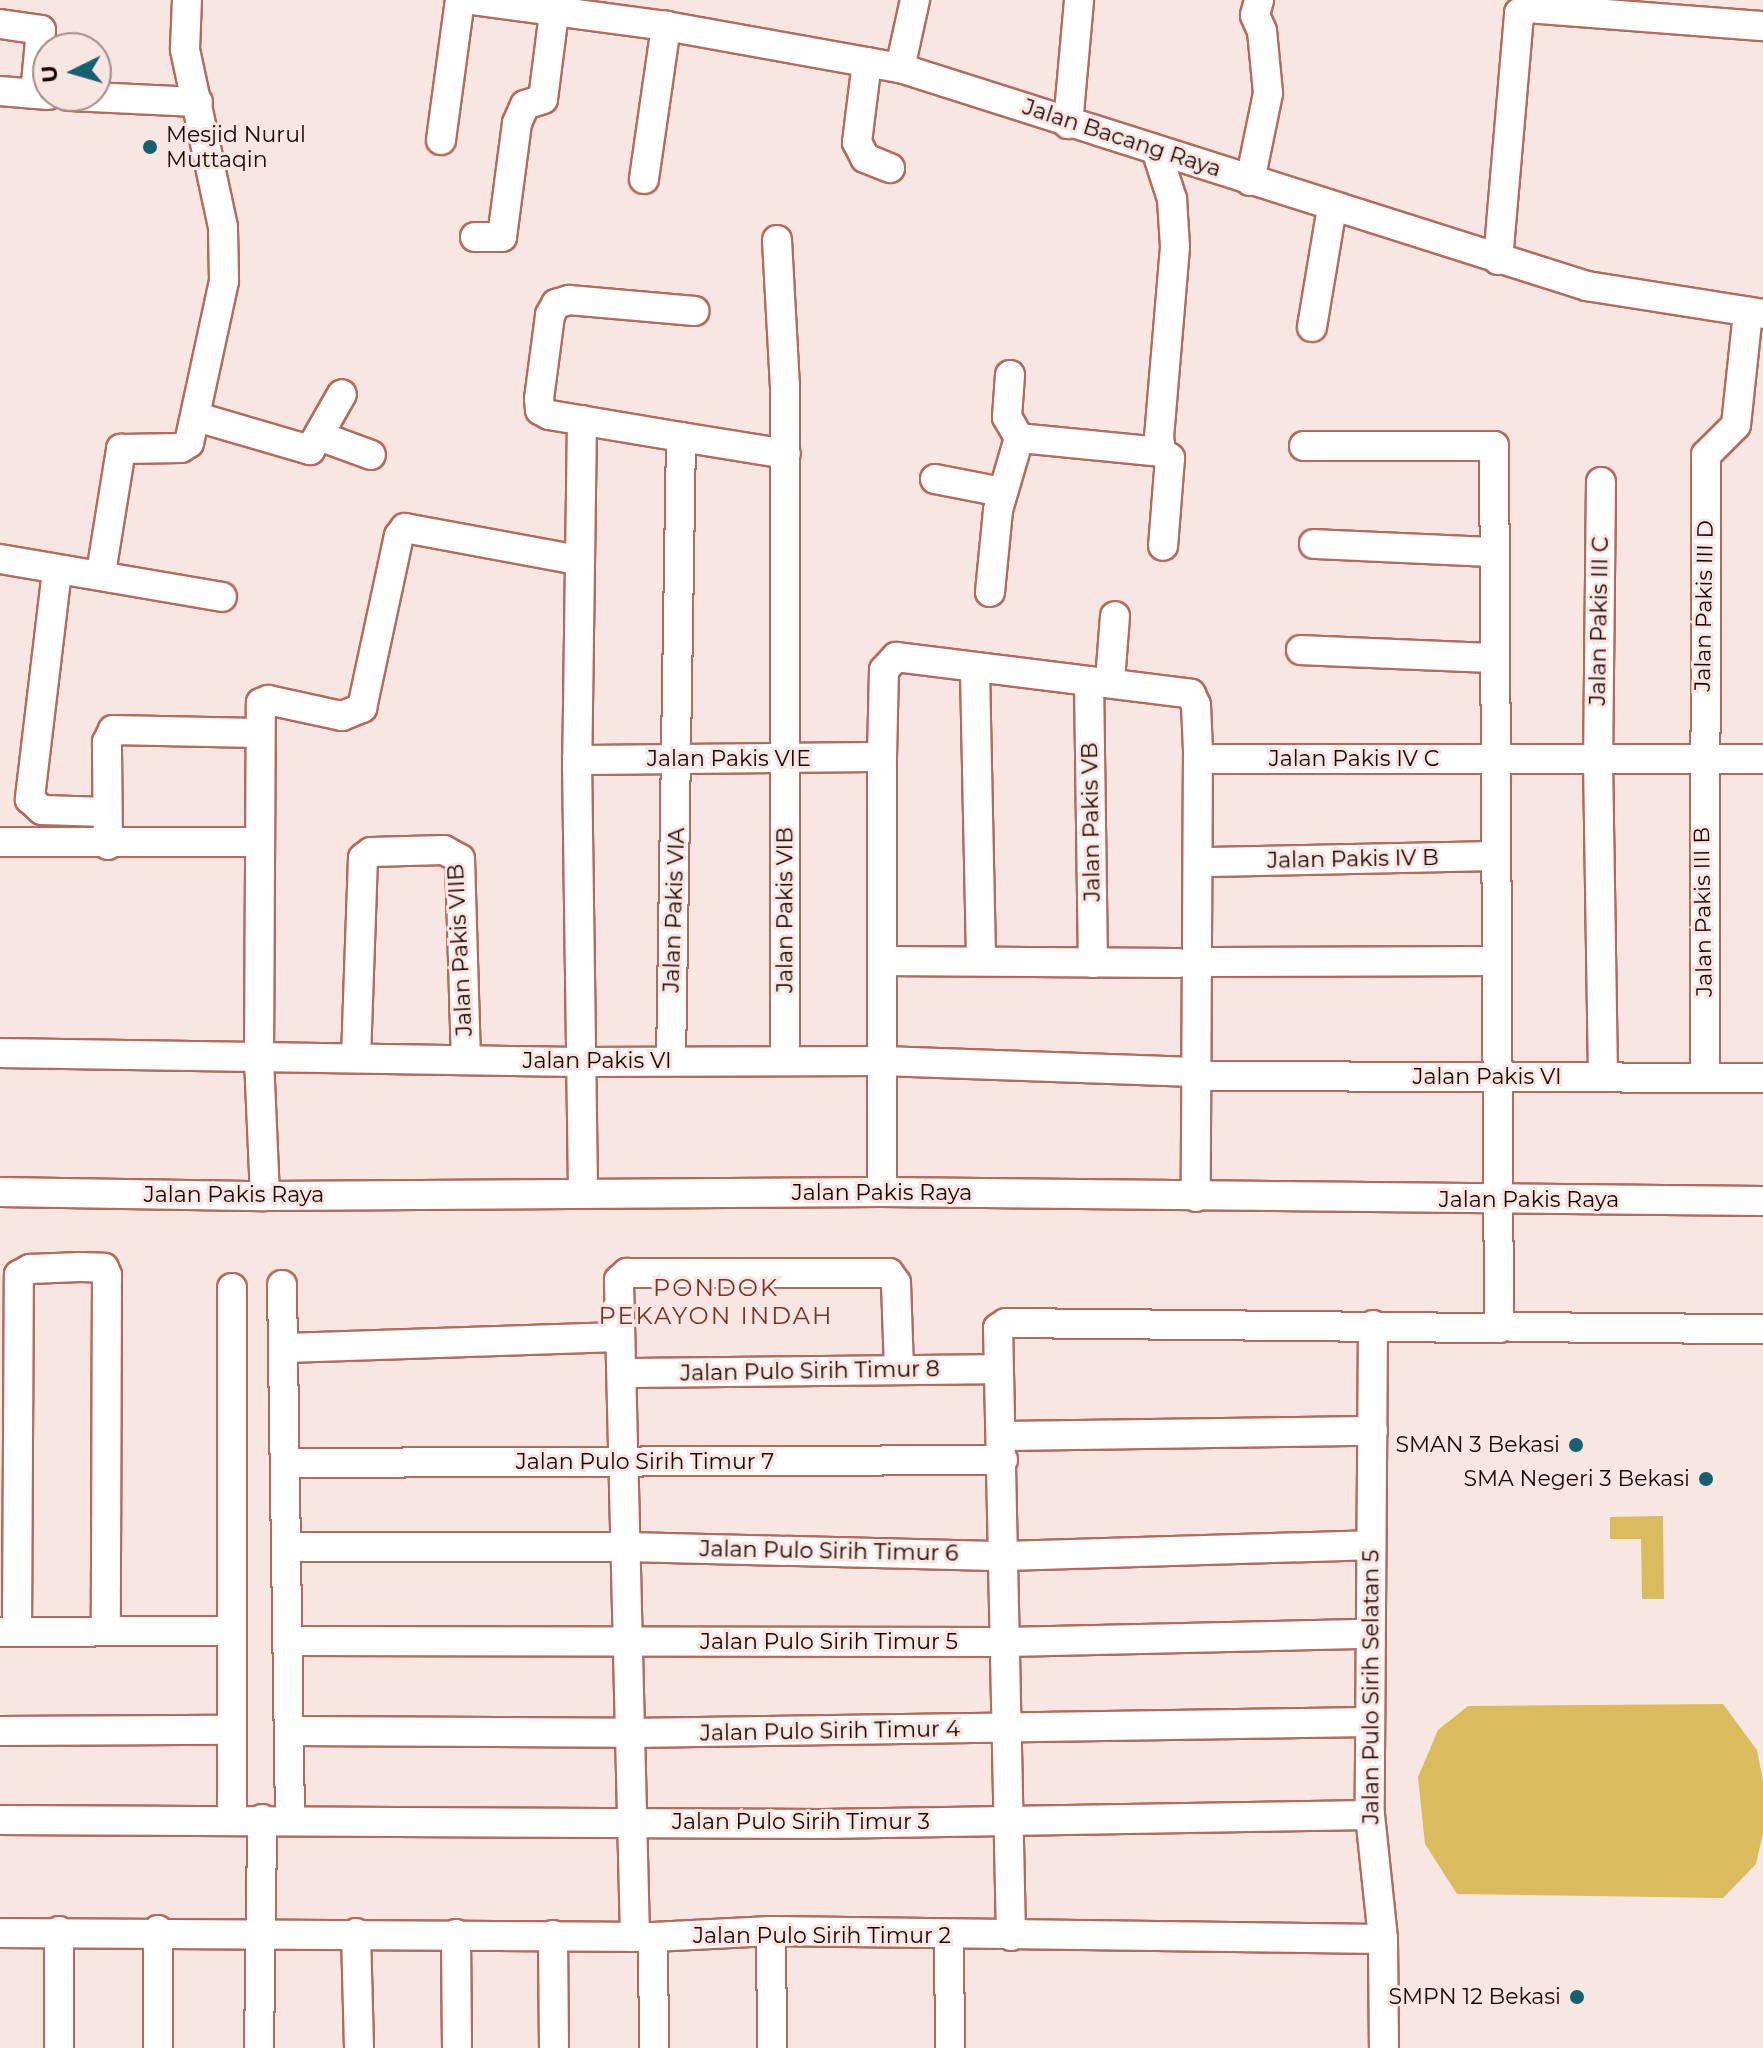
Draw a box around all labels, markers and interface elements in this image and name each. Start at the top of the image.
north arrow [32,32,112,112]
text: U [35,64,64,84]
street label: Jalan Bacang Raya [1019,93,1225,183]
place label: Mesjid Nurul Muttaqin [166,121,306,172]
marker: Mesjid Nurul Muttaqin [141,138,159,156]
street label: Jalan Pakis III D [1689,520,1719,692]
street label: Jalan Pakis III C [1584,536,1614,706]
street label: Jalan Pakis VB [1076,742,1106,902]
street label: Jalan Pakis VIE [647,746,811,772]
street label: Jalan Pakis IV C [1269,746,1439,772]
street label: Jalan Pakis VIA [658,827,690,993]
street label: Jalan Pakis VIB [772,827,798,993]
street label: Jalan Pakis III B [1688,827,1718,997]
street label: Jalan Pakis IV B [1267,844,1439,874]
street label: Jalan Pakis VIIB [442,863,478,1037]
street label: Jalan Pakis VI [522,1048,672,1074]
street label: Jalan Pakis VI [1412,1064,1562,1090]
street label: Jalan Pakis Raya [792,1180,972,1206]
street label: Jalan Pakis Raya [144,1182,324,1208]
street label: Jalan Pakis Raya [1439,1187,1619,1213]
district label: PONDOK PEKAYON INDAH [598,1274,834,1330]
street label: Jalan Pulo Sirih Timur 8 [680,1356,940,1386]
place label: SMAN 3 Bekasi [1395,1432,1560,1458]
marker: SMAN 3 Bekasi [1567,1436,1585,1454]
street label: Jalan Pulo Sirih Timur 7 [516,1449,774,1475]
place label: SMA Negeri 3 Bekasi [1463,1466,1690,1492]
marker: SMA Negeri 3 Bekasi [1697,1470,1715,1488]
street label: Jalan Pulo Sirih Timur 6 [699,1536,959,1566]
street label: Jalan Pulo Sirih Selatan 5 [1358,1550,1384,1824]
street label: Jalan Pulo Sirih Timur 5 [700,1629,958,1655]
street label: Jalan Pulo Sirih Timur 4 [700,1716,960,1746]
street label: Jalan Pulo Sirih Timur 3 [672,1809,930,1835]
street label: Jalan Pulo Sirih Timur 2 [693,1923,951,1949]
place label: SMPN 12 Bekasi [1389,1984,1561,2010]
marker: SMPN 12 Bekasi [1568,1988,1586,2006]

